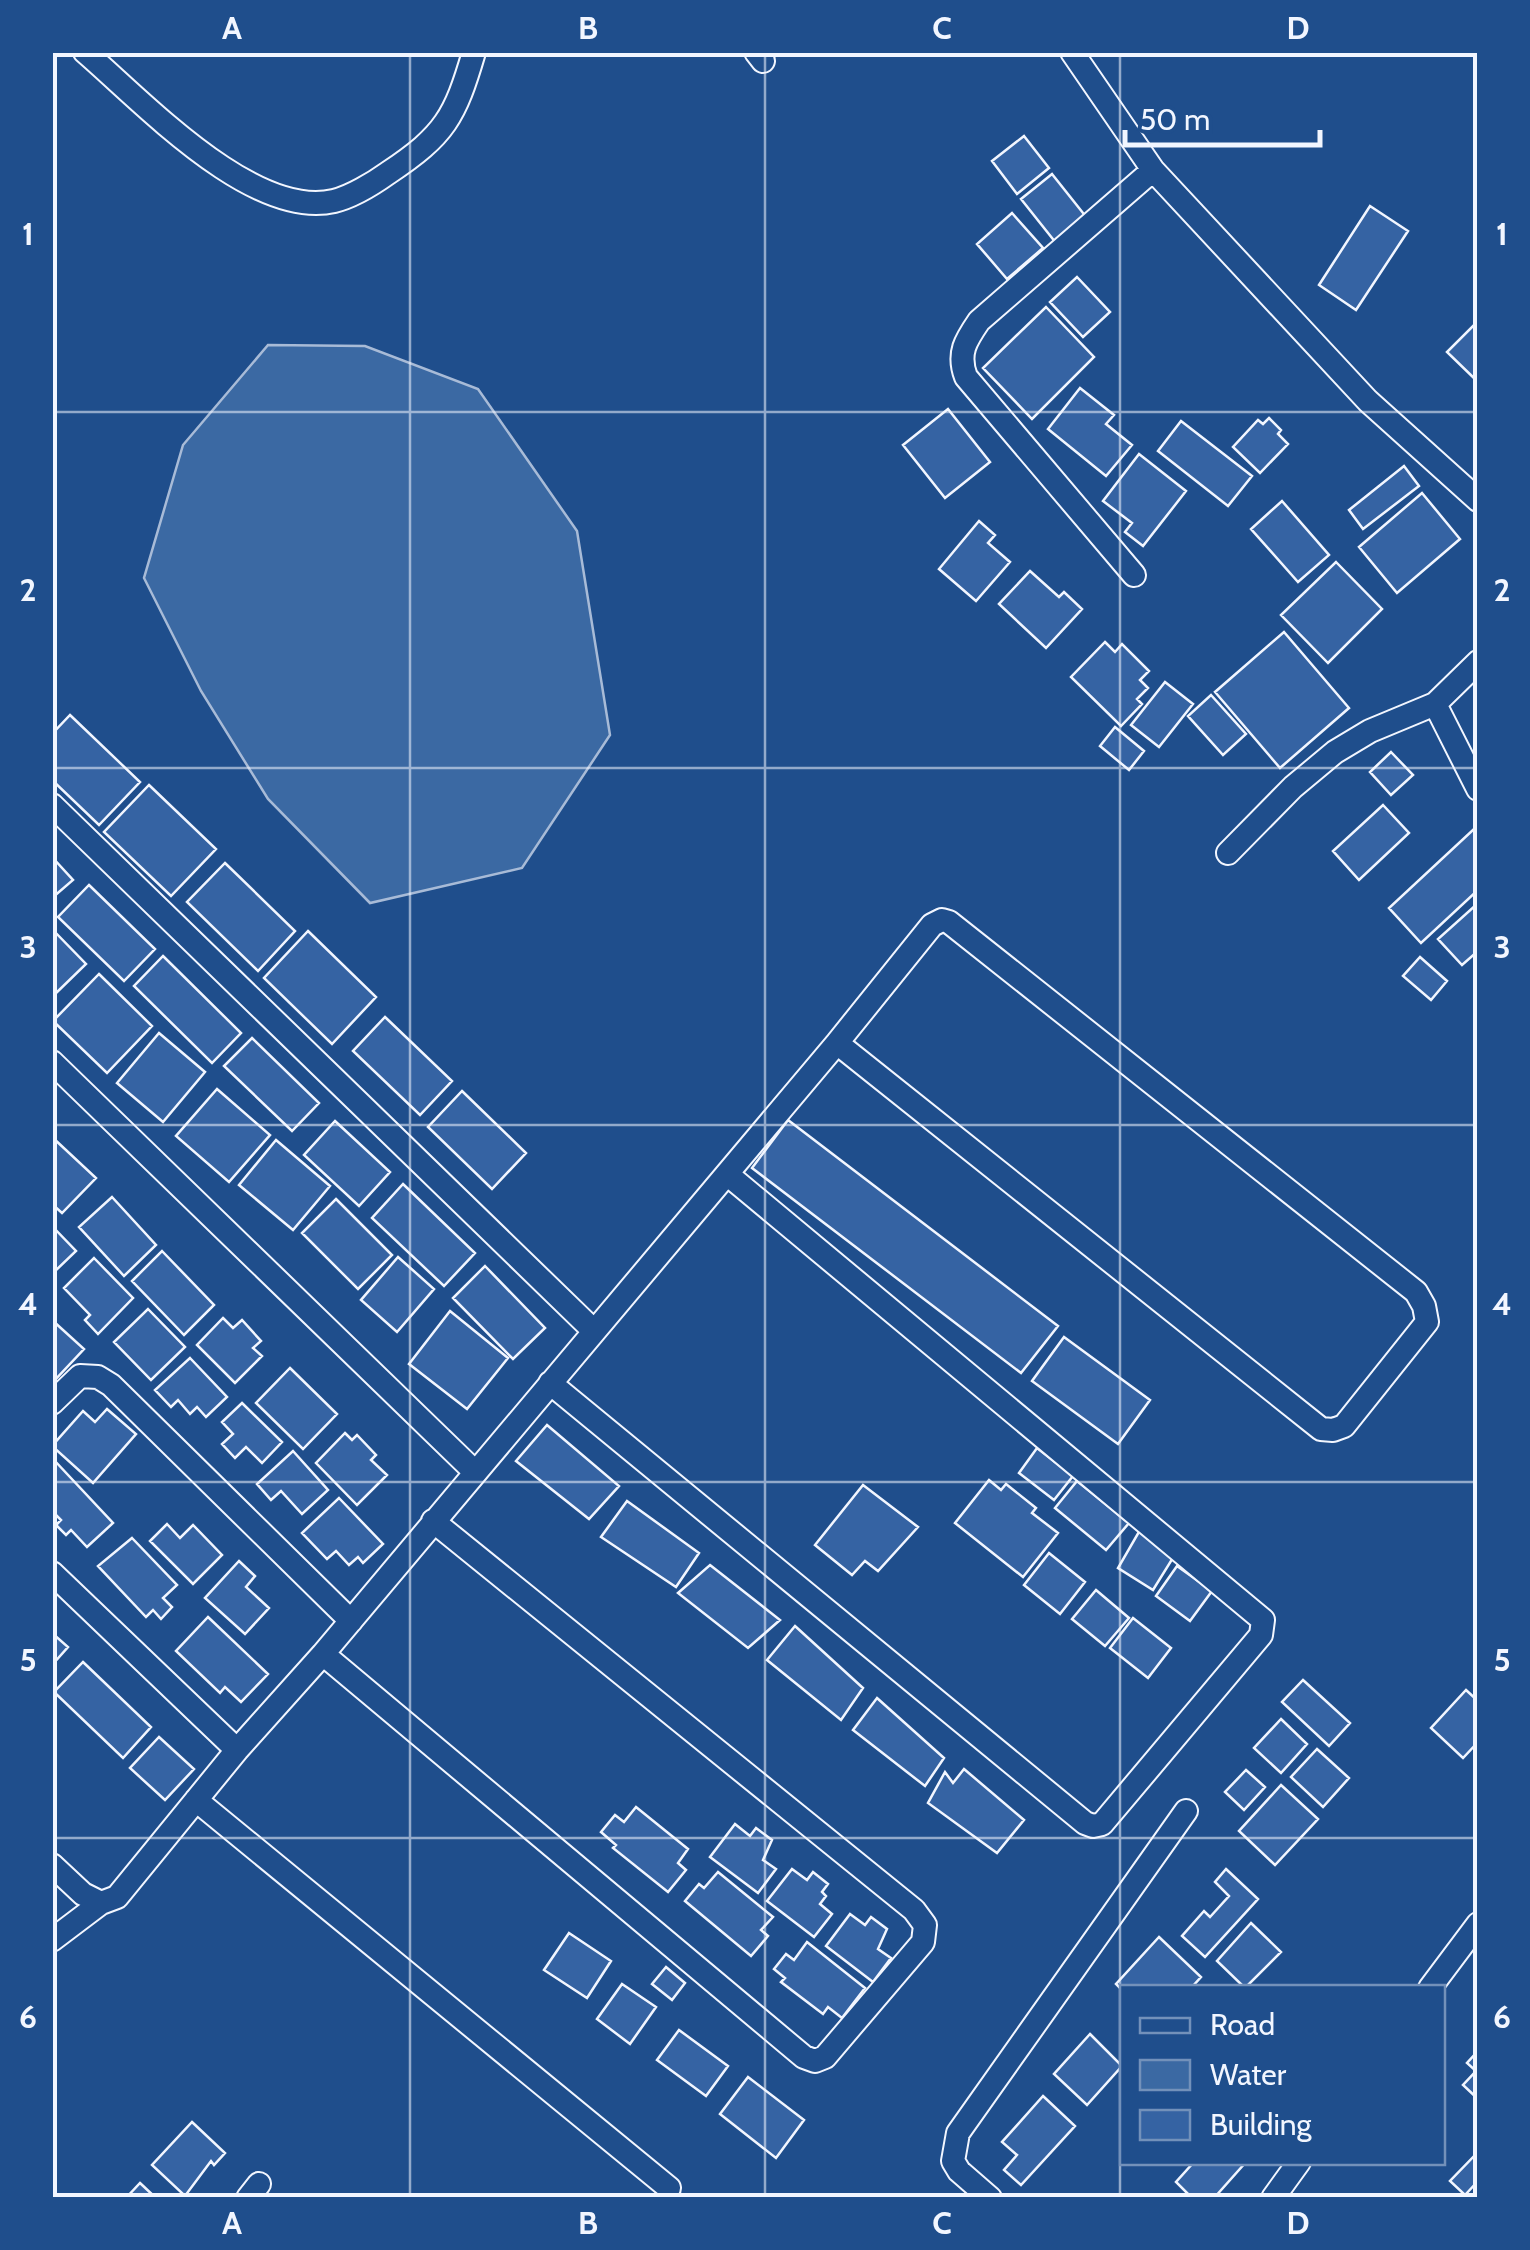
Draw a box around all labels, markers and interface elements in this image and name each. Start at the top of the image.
text: A [222,8,242,47]
text: B [578,8,598,47]
text: C [932,8,952,47]
text: D [1286,8,1310,47]
scale bar [1125,85,1320,147]
text: 50 m [1140,101,1210,138]
text: 1 [22,214,34,253]
text: 1 [1496,214,1508,253]
text: 2 [20,570,36,609]
text: 2 [1494,570,1510,609]
text: 3 [19,927,37,966]
text: 3 [1493,927,1511,966]
text: 4 [18,1284,38,1323]
text: 4 [1492,1284,1512,1323]
text: 5 [19,1640,37,1679]
text: 5 [1493,1640,1511,1679]
legend [1120,1985,1445,2165]
text: 6 [19,1997,37,2036]
text: 6 [1493,1997,1511,2036]
text: Road [1210,2006,1275,2043]
text: Water [1210,2056,1287,2093]
text: Building [1210,2106,1313,2143]
text: A [222,2203,242,2242]
text: B [578,2203,598,2242]
text: C [932,2203,952,2242]
text: D [1286,2203,1310,2242]

